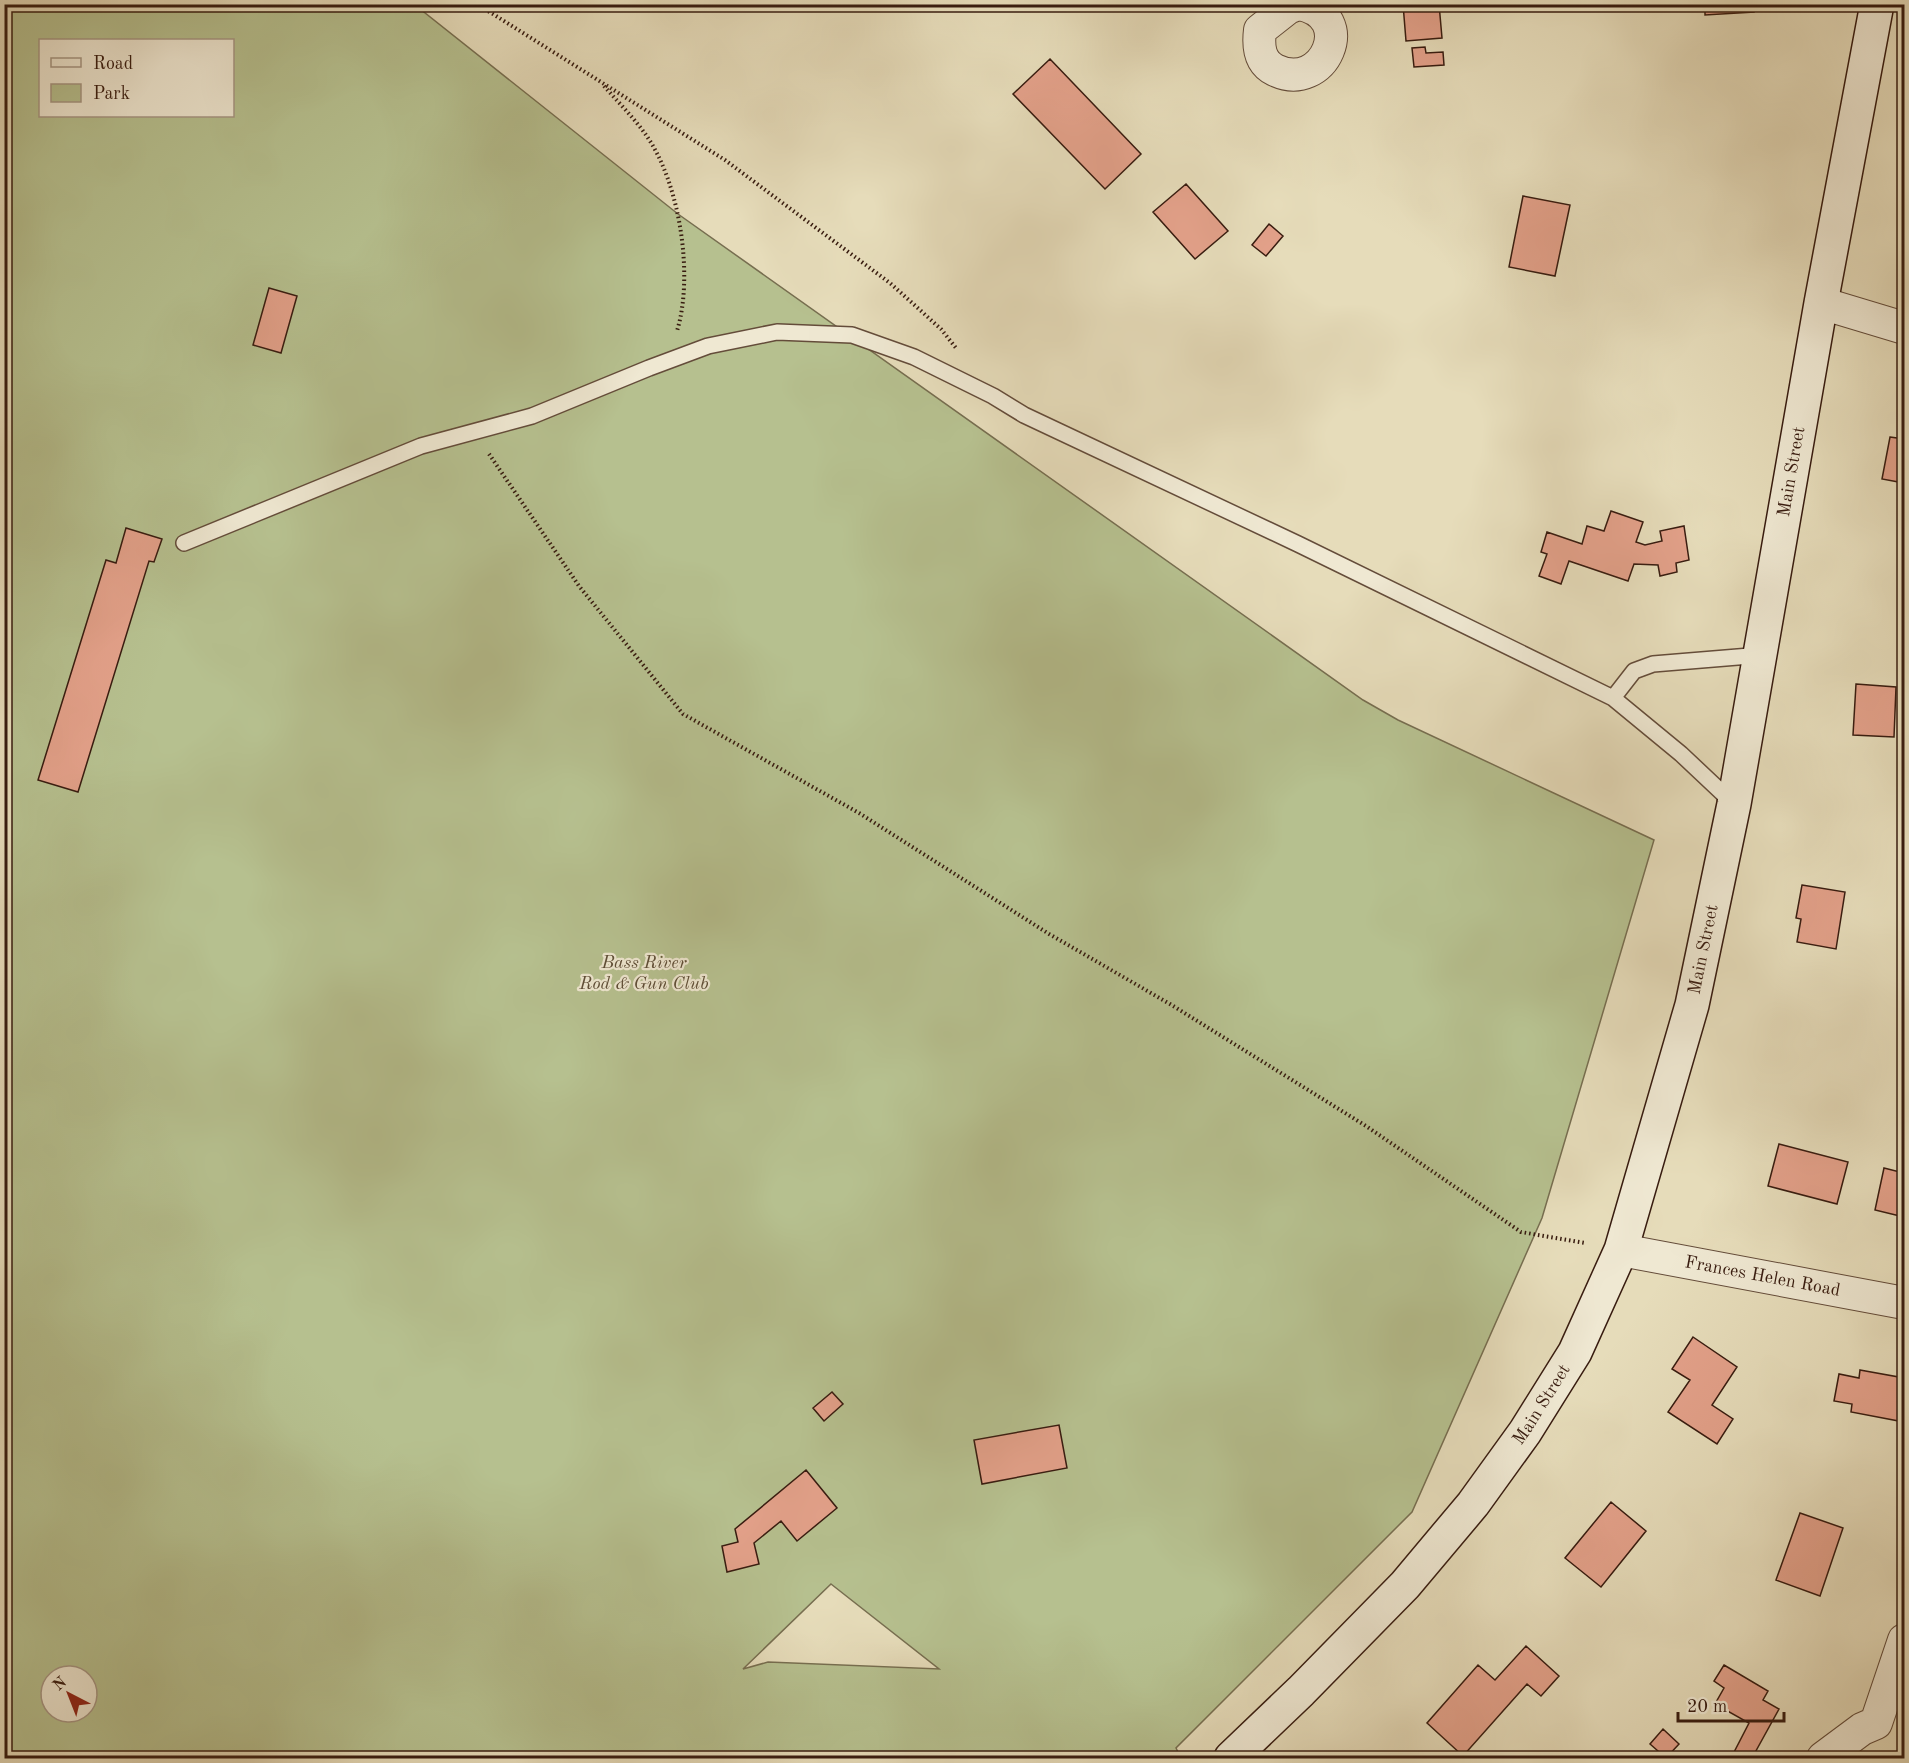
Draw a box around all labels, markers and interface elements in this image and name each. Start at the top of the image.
legend [39,39,234,117]
text: Road [93,55,133,73]
text: Park [93,85,130,103]
street label: Main Street [1775,425,1808,518]
street label: Main Street [1685,903,1722,996]
park label: Bass River Rod & Gun Club [578,954,709,993]
street label: Frances Helen Road [1683,1253,1842,1300]
street label: Main Street [1510,1361,1574,1448]
north arrow [39,1664,99,1724]
text: N [50,1674,71,1694]
scale bar [1678,1685,1784,1723]
text: 20 m [1687,1698,1727,1716]

